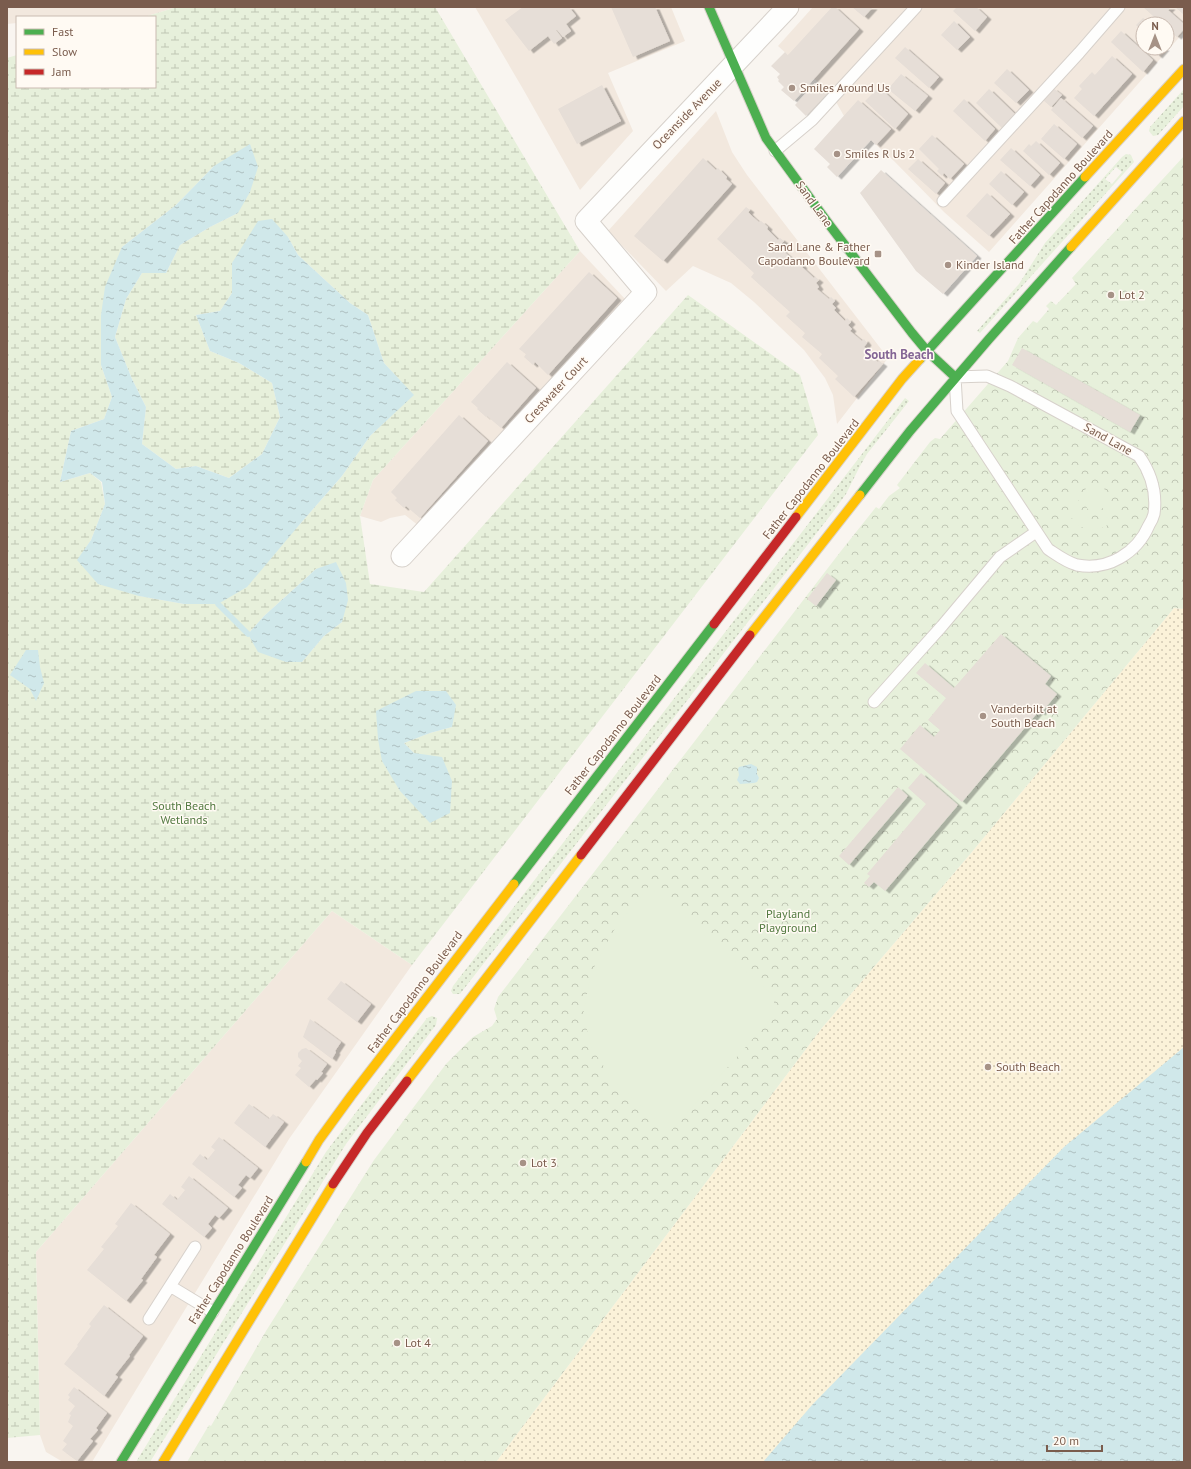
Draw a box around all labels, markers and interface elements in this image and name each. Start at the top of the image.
legend [16,16,156,88]
north arrow [1135,16,1175,56]
text: N [1151,19,1159,33]
text: Fast [52,24,73,39]
text: Slow [52,44,77,59]
text: Jam [51,64,71,79]
street label: Oceanside Avenue [649,75,724,152]
place label: Smiles Around Us [800,80,890,95]
marker: Smiles Around Us [787,83,797,93]
street label: Father Capodanno Boulevard [1005,127,1116,247]
place label: Smiles R Us 2 [845,146,915,161]
marker: Smiles R Us 2 [832,149,842,159]
street label: Sand Lane [793,178,836,230]
place label: Sand Lane & Father Capodanno Boulevard [758,239,870,268]
marker: Sand Lane & Father Capodanno Boulevard [873,249,883,259]
place label: Kinder Island [956,257,1024,272]
marker: Kinder Island [943,260,953,270]
place label: Lot 2 [1119,287,1145,302]
marker: Lot 2 [1106,290,1116,300]
district label: South Beach [864,346,934,363]
street label: Crestwater Court [521,353,590,426]
street label: Father Capodanno Boulevard [759,416,862,542]
street label: Sand Lane [1081,419,1135,458]
street label: Father Capodanno Boulevard [561,672,664,798]
place label: Vanderbilt at South Beach [990,701,1057,730]
marker: Vanderbilt at South Beach [978,711,988,721]
park label: South Beach Wetlands [152,798,216,827]
park label: Playland Playground [759,906,817,935]
street label: Father Capodanno Boulevard [364,928,465,1055]
place label: South Beach [996,1059,1060,1074]
marker: South Beach [983,1062,993,1072]
place label: Lot 3 [531,1155,557,1170]
marker: Lot 3 [518,1158,528,1168]
street label: Father Capodanno Boulevard [185,1193,276,1327]
place label: Lot 4 [405,1335,431,1350]
marker: Lot 4 [392,1338,402,1348]
scale bar [1047,1427,1102,1453]
text: 20 m [1053,1433,1079,1448]

